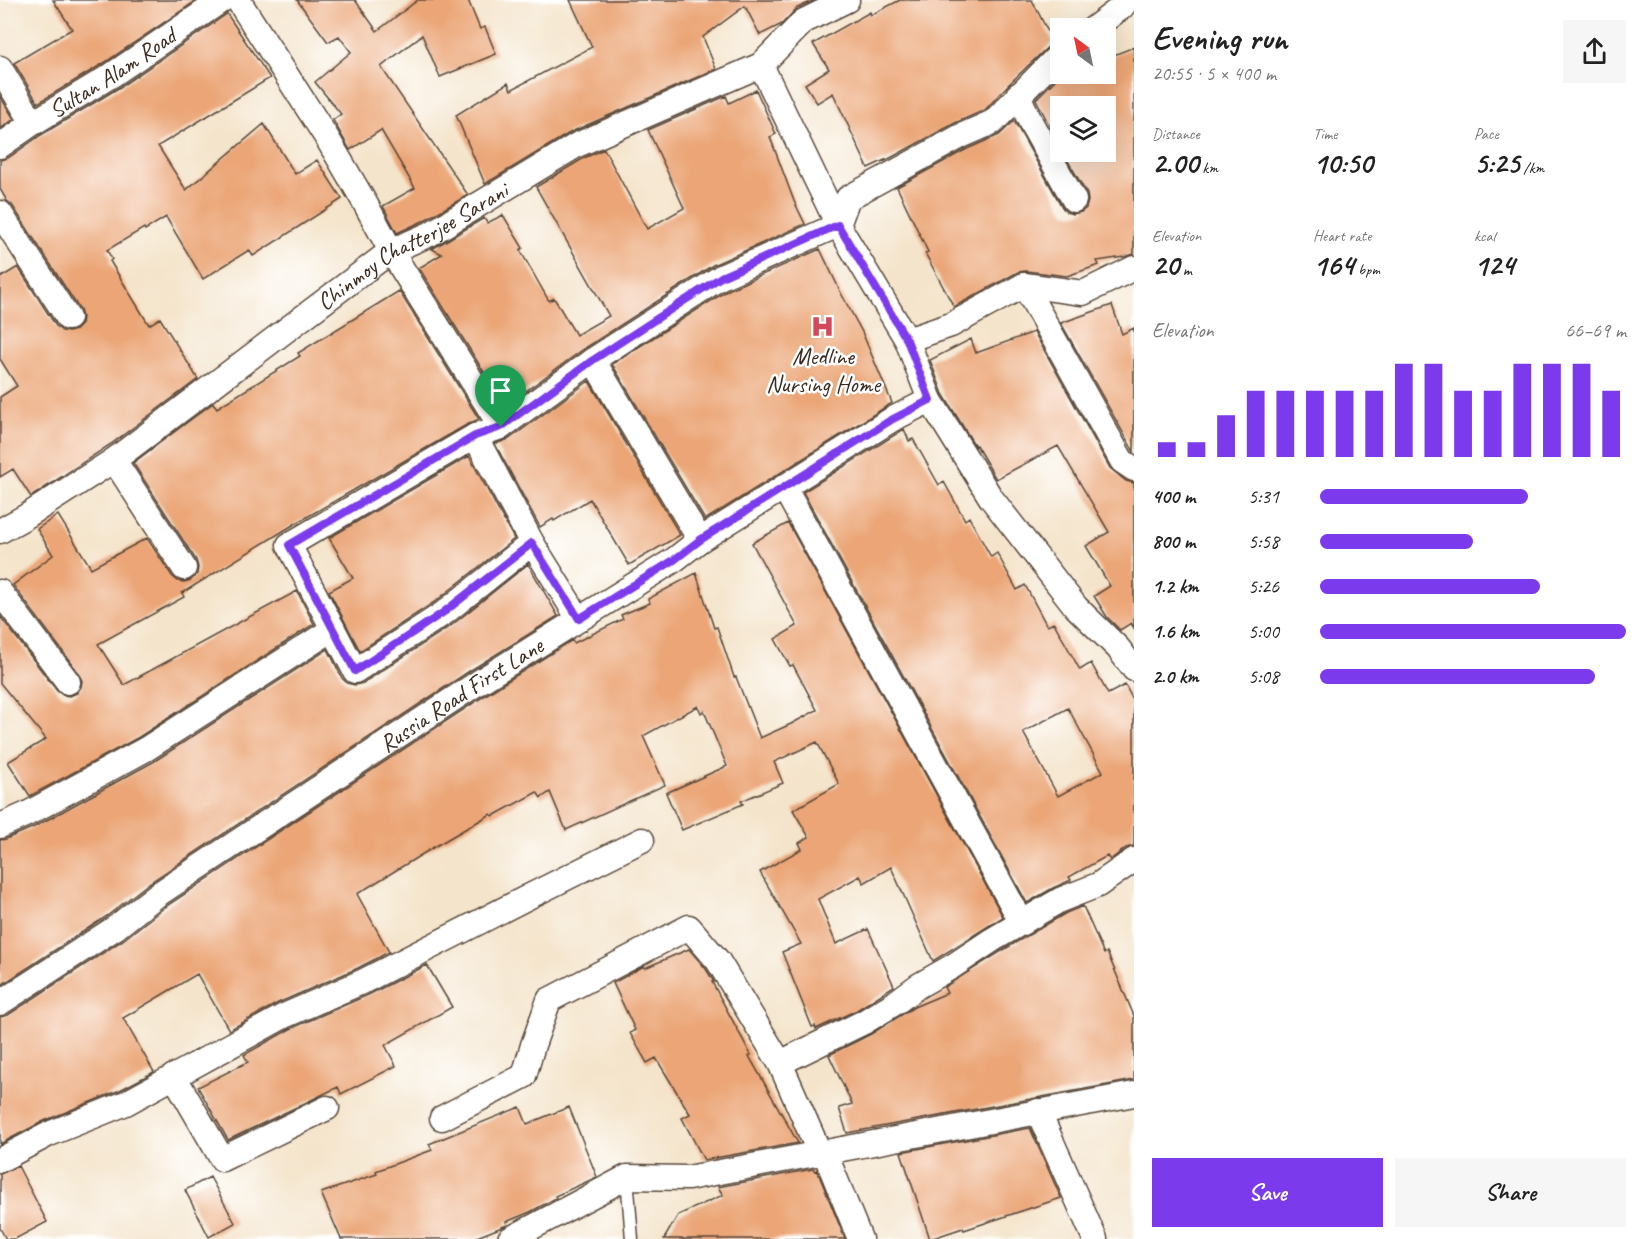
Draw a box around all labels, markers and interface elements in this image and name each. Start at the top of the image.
text: Evening run [1152,17,1287,59]
north arrow [1050,18,1116,84]
map controls [1050,18,1116,162]
street label: Sultan Alam Road [43,19,185,125]
button: share [1563,20,1626,83]
text: 20:55 · 5 × 400 m [1152,61,1276,86]
button: layers [1050,96,1116,162]
text: Distance [1152,124,1200,144]
text: Time [1313,124,1337,144]
text: Pace [1474,124,1499,144]
text: 2.00 [1152,144,1198,182]
text: 10:50 [1313,144,1372,182]
text: 5:25 [1474,144,1519,182]
text: km [1198,158,1218,178]
text: /km [1519,158,1544,178]
street label: Chinmoy Chatterjee Sarani [311,174,516,317]
text: Elevation [1152,226,1201,246]
text: Heart rate [1313,226,1371,246]
text: kcal [1474,226,1495,246]
text: 20 [1152,246,1179,284]
text: 164 [1313,246,1354,284]
text: 124 [1474,246,1515,284]
text: m [1179,260,1192,280]
text: bpm [1354,260,1380,280]
hospital icon: Medline Nursing Home [810,313,836,339]
text: Elevation [1152,318,1214,343]
text: 66–69 m [1565,318,1626,343]
place label: Medline Nursing Home [766,341,882,399]
pin [475,365,526,427]
icon: arrive [484,374,517,407]
text: 400 m [1152,484,1195,509]
text: 5:31 [1248,484,1279,509]
text: 800 m [1152,529,1195,554]
text: 5:58 [1248,529,1279,554]
text: 1.2 km [1152,574,1199,599]
text: 5:26 [1248,574,1279,599]
text: 1.6 km [1152,619,1199,644]
text: 5:00 [1248,619,1279,644]
street label: Russia Road First Lane [374,629,551,759]
text: 2.0 km [1152,664,1199,689]
text: 5:08 [1248,664,1279,689]
button: Save [1152,1158,1383,1227]
button: Share [1395,1158,1626,1227]

